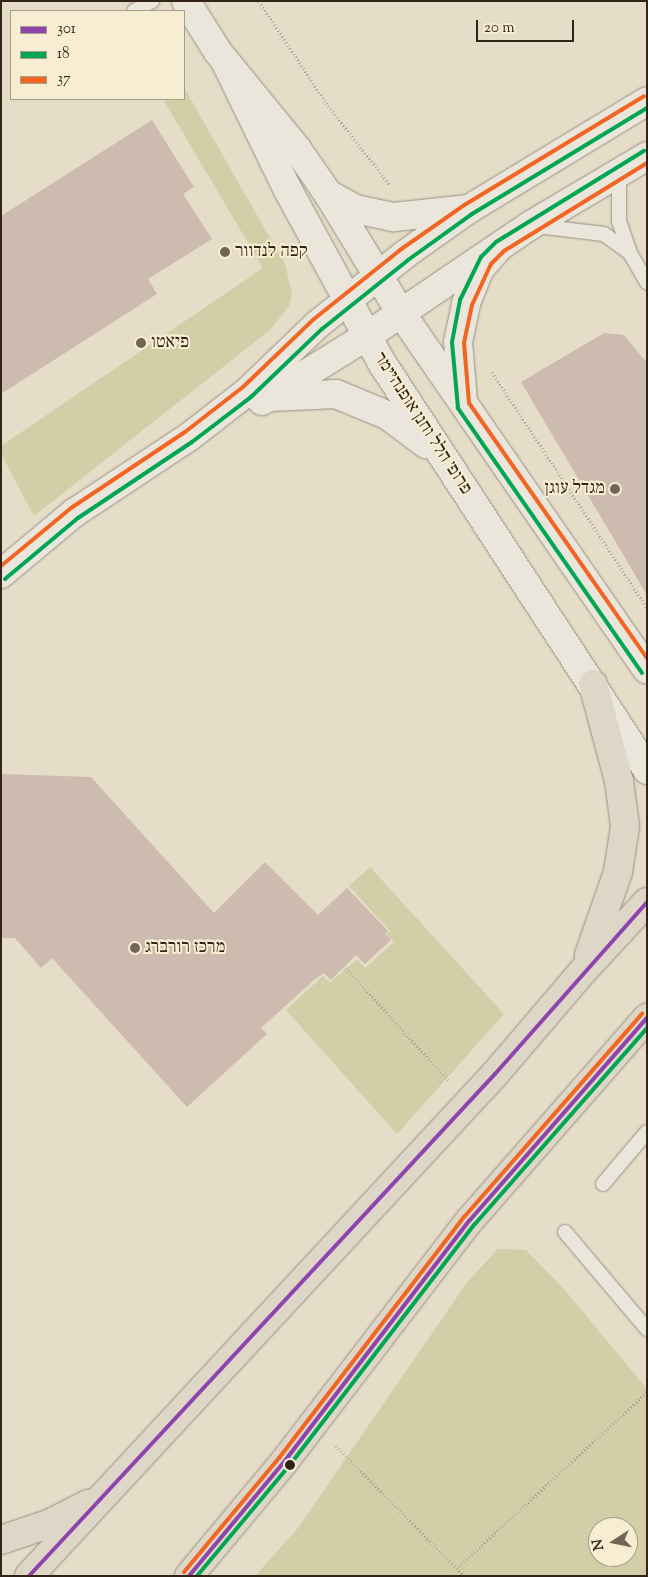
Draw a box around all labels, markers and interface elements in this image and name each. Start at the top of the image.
legend [10,10,185,100]
scale bar [478,10,576,42]
text: 20 m [484,18,515,39]
text: 301 [57,19,76,40]
text: 18 [57,44,70,65]
text: 37 [57,69,71,90]
place label: קפה לנדוור [235,241,308,263]
marker: קפה לנדוור [219,246,231,258]
place label: פיאטו [151,332,189,354]
marker: פיאטו [135,337,147,349]
street label: פרופ׳ הלל וחנן אופנהיימר [368,349,476,499]
place label: מגדל עוגן [545,478,605,500]
marker: מגדל עוגן [609,483,621,495]
place label: מרכז רורברג [145,937,225,959]
marker: מרכז רורברג [129,942,141,954]
unlabelled marker [285,1460,295,1470]
north arrow [588,1517,638,1567]
text: N [588,1537,610,1552]

